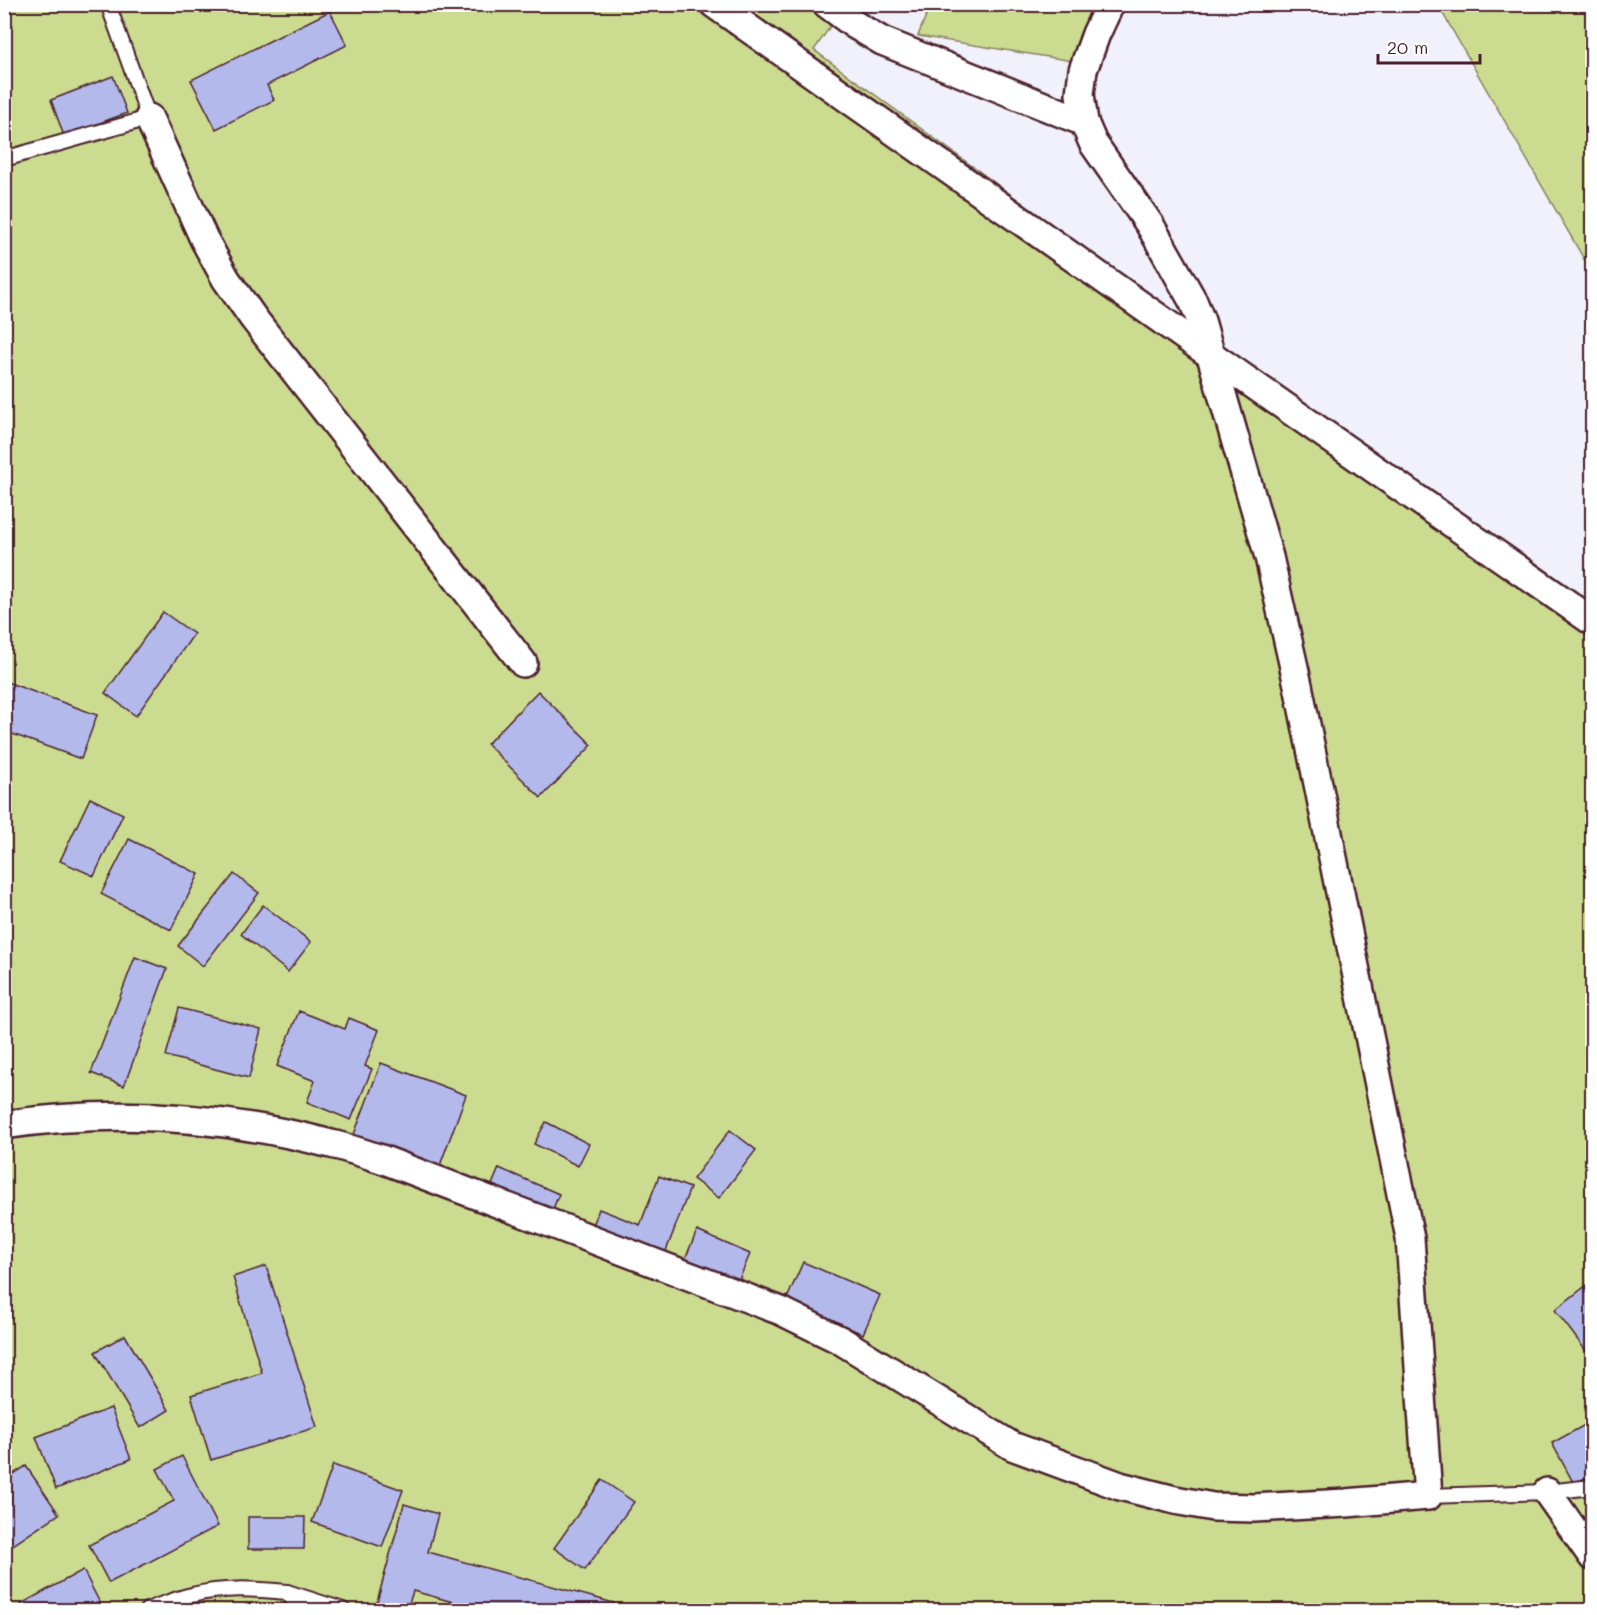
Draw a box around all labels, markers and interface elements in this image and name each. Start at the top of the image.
scale bar [1378,27,1480,65]
text: 20 m [1387,35,1428,59]

